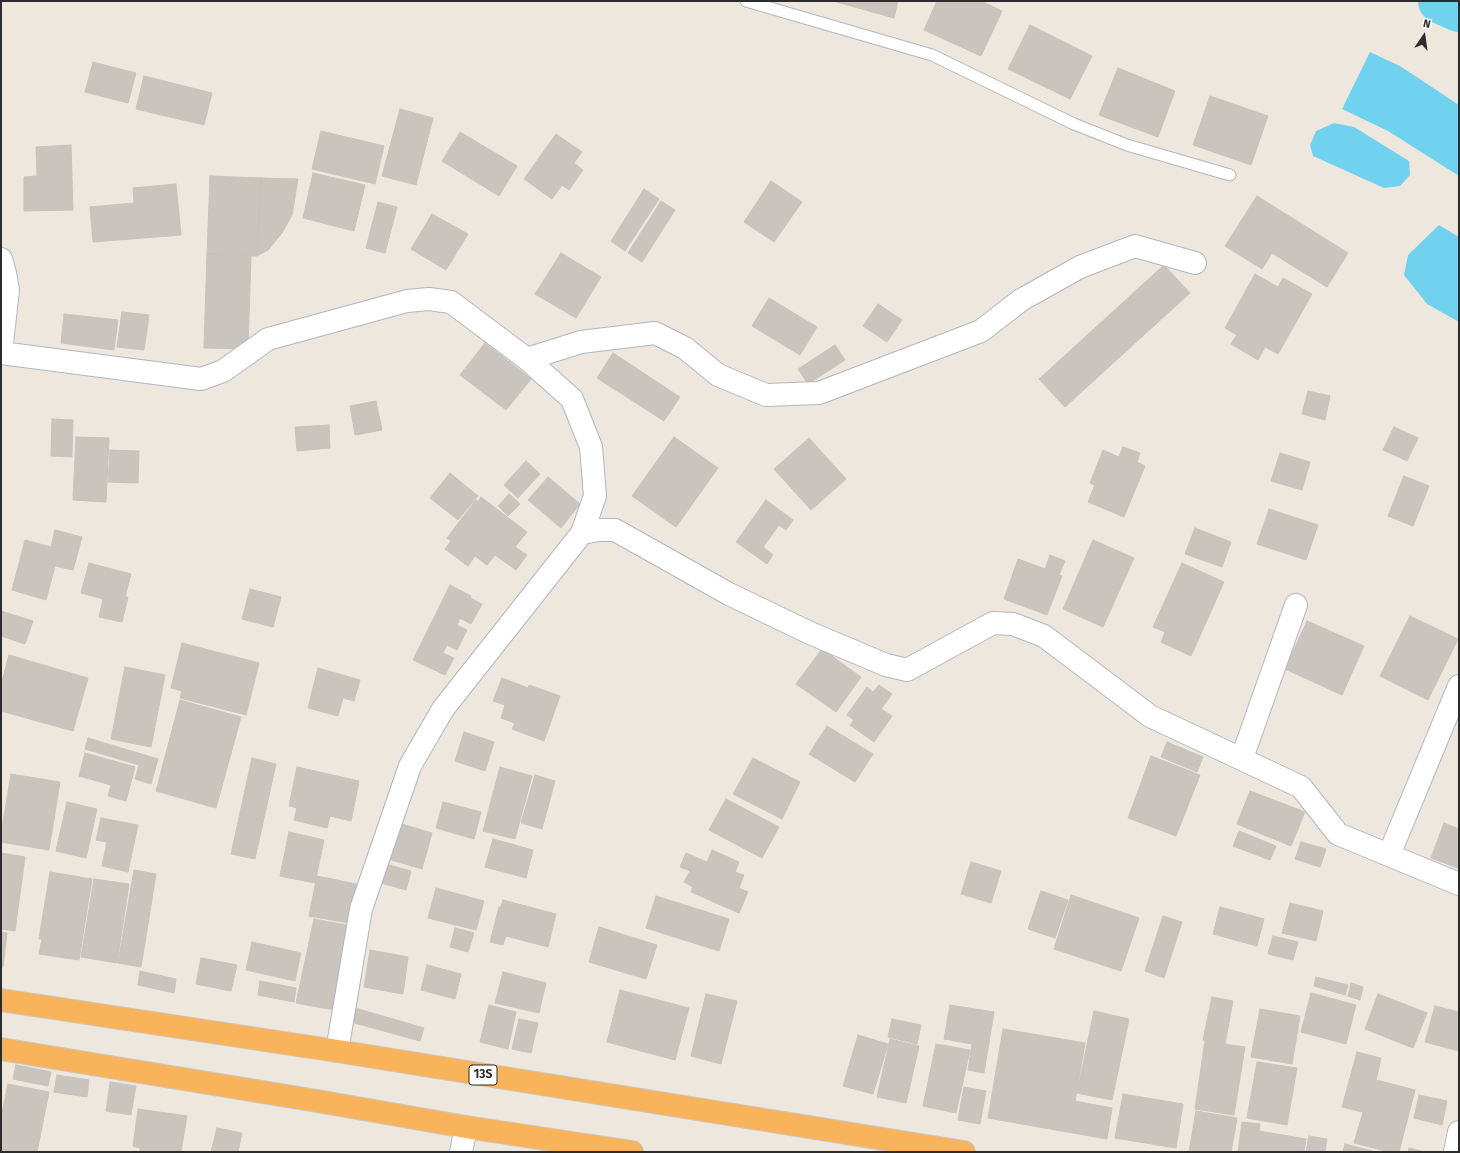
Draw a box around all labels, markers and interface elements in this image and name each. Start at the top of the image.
north arrow [1404,16,1444,56]
text: N [1422,17,1432,31]
road number: 13S [469,1065,497,1085]

